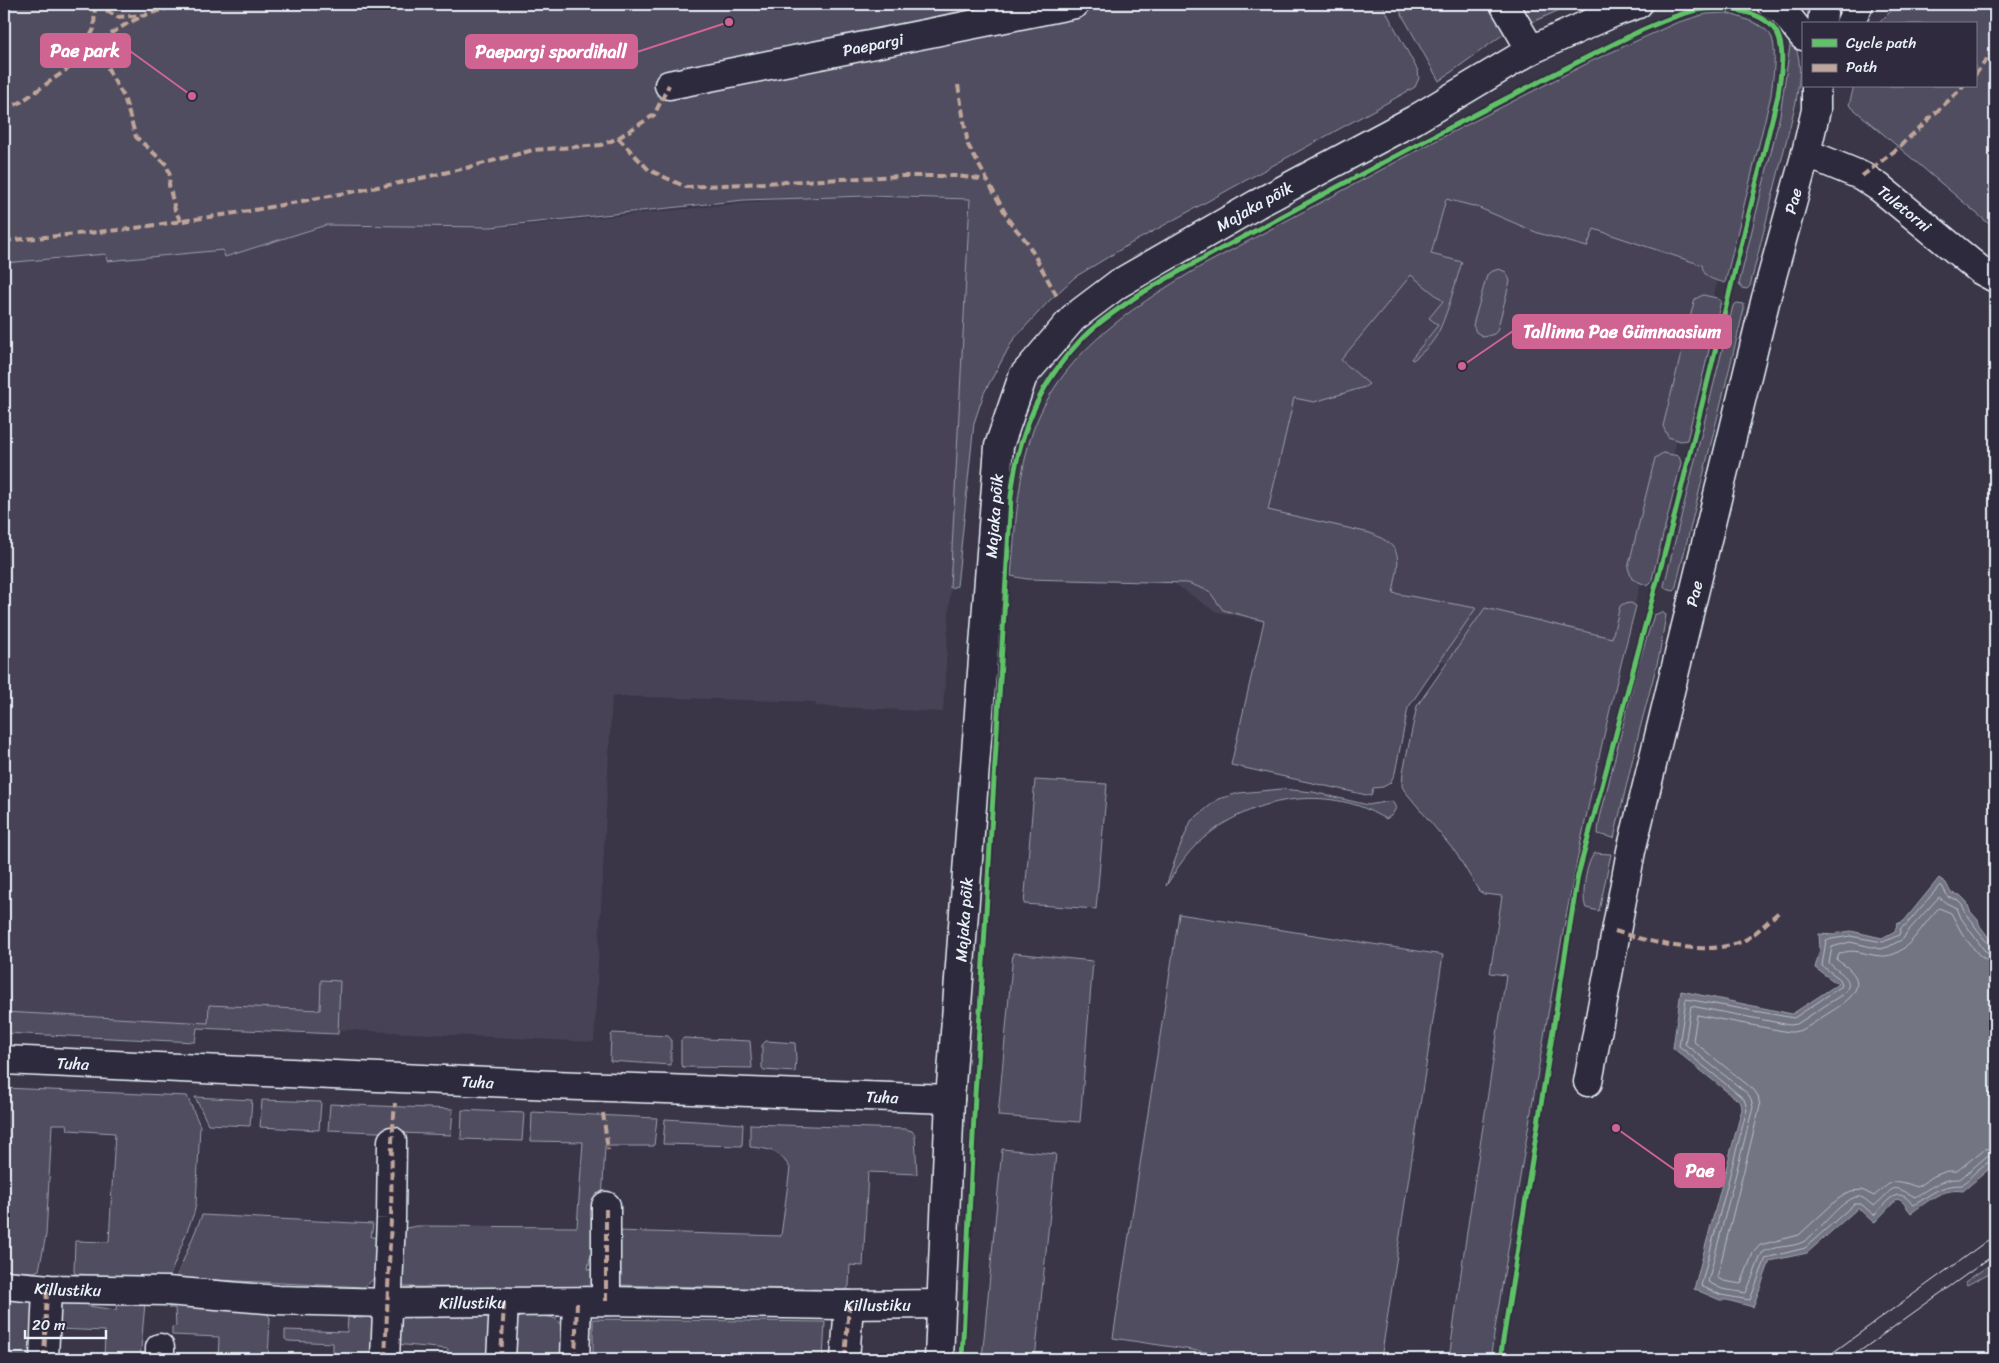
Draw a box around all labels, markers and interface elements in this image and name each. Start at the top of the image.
legend [1802,22,1976,88]
street label: Paepargi [840,24,907,65]
text: Cycle path [1846,30,1917,56]
callout: Pae park [41,34,130,67]
text: Pae park [50,35,120,67]
callout: Paepargi spordihall [466,35,637,68]
text: Paepargi spordihall [475,36,628,68]
text: Path [1846,54,1877,80]
street label: Majaka põik [1210,173,1299,239]
street label: Tuletorni [1871,177,1939,240]
street label: Pae [1775,184,1810,217]
callout: Tallinna Pae Gümnaasium [1513,315,1731,348]
text: Tallinna Pae Gümnaasium [1523,316,1721,348]
street label: Majaka põik [976,472,1011,559]
street label: Pae [1677,577,1711,610]
street label: Majaka põik [946,876,981,963]
street label: Tuha [56,1048,91,1078]
street label: Tuha [461,1066,495,1097]
street label: Tuha [865,1082,900,1112]
callout: Pae [1675,1154,1724,1187]
text: Pae [1685,1155,1715,1187]
street label: Killustiku [33,1273,102,1304]
street label: Killustiku [439,1287,506,1317]
street label: Killustiku [844,1290,911,1319]
scale bar [25,1308,106,1340]
text: 20 m [32,1312,66,1338]

